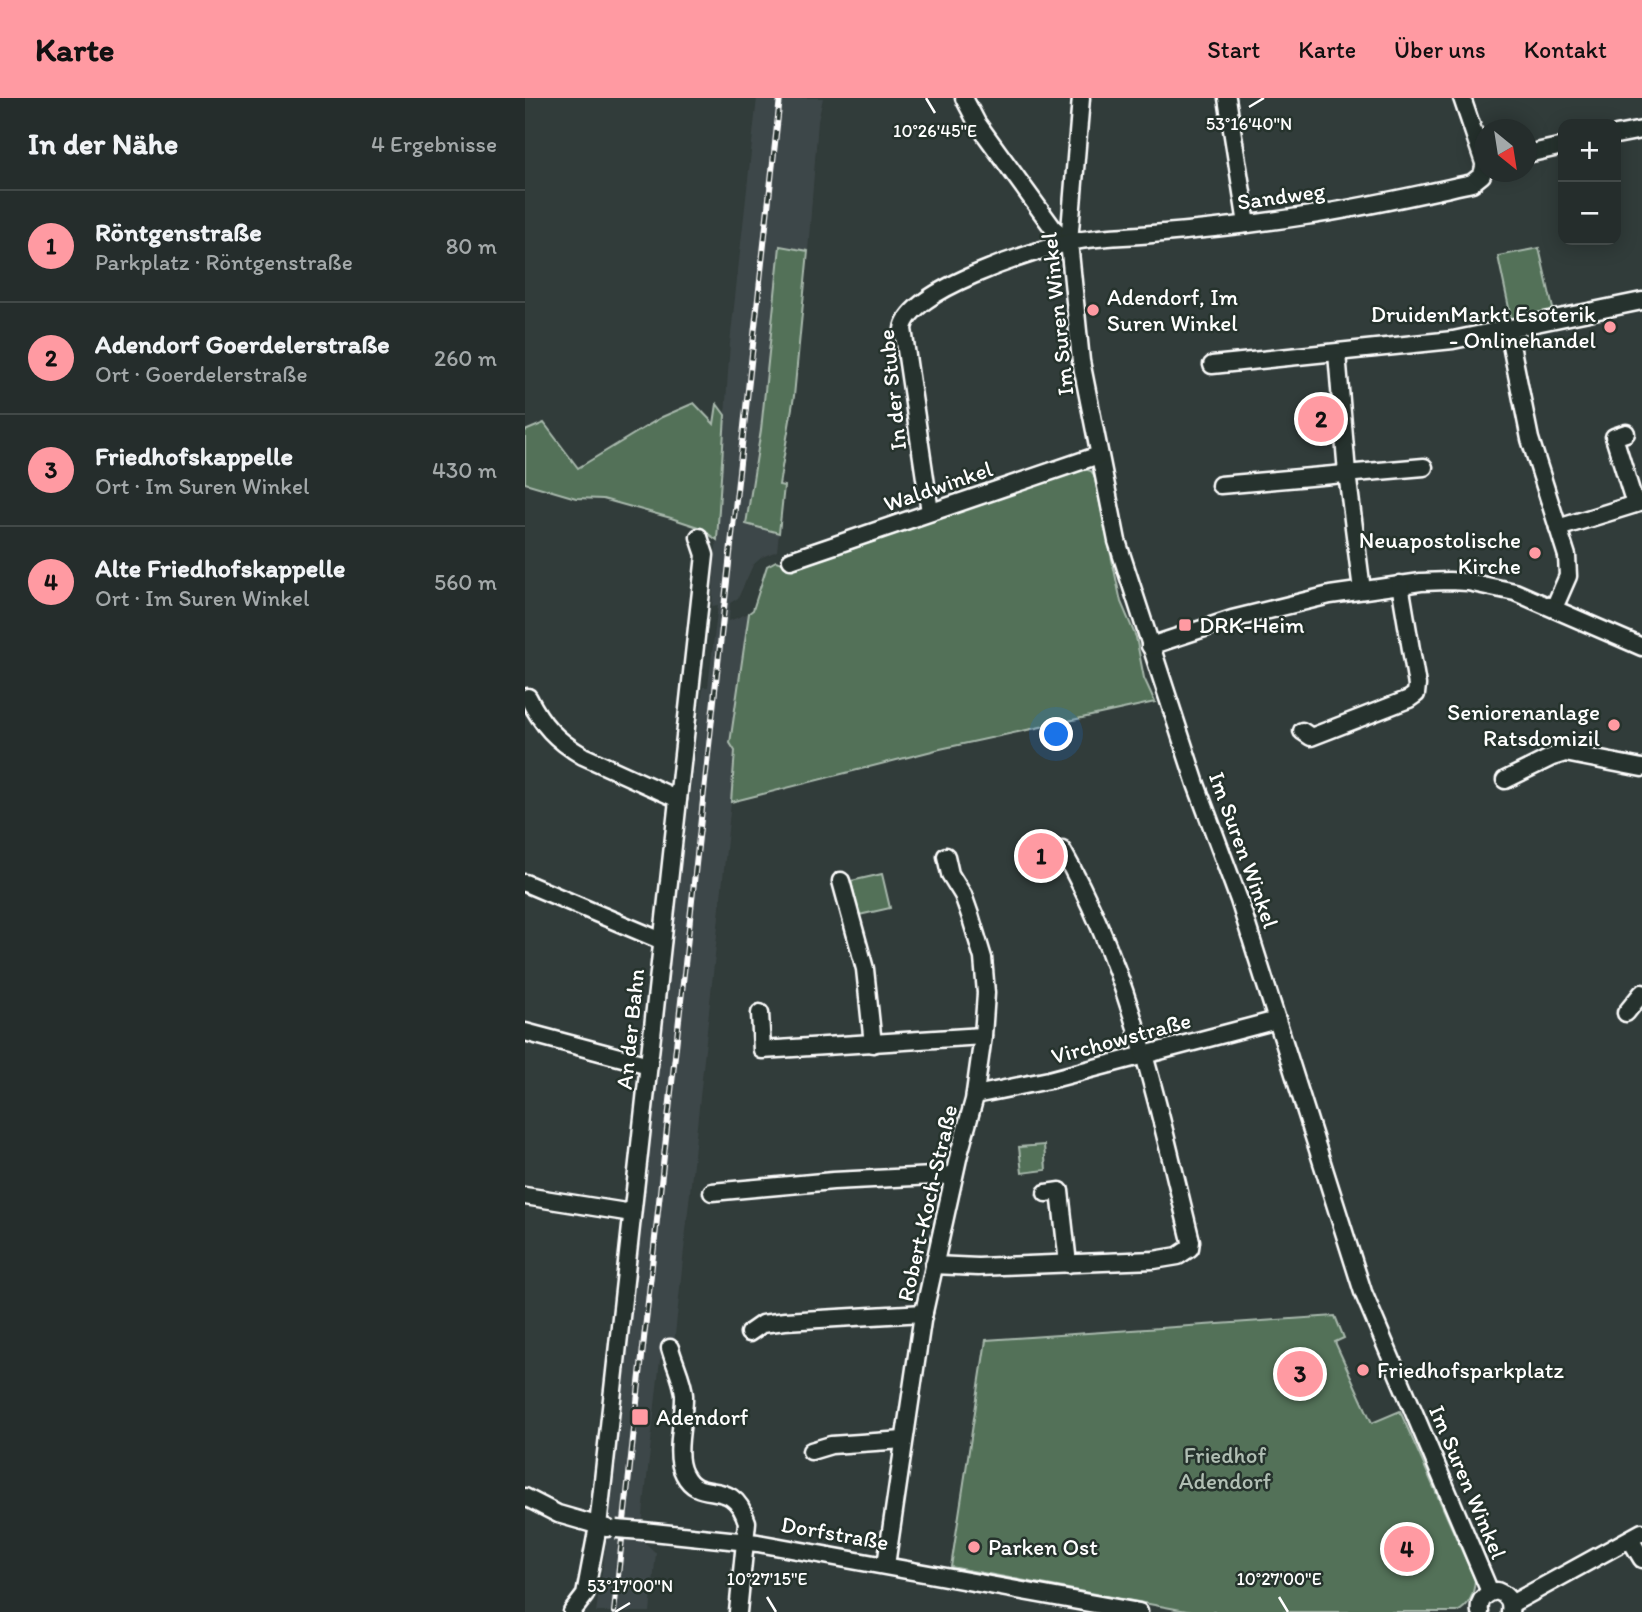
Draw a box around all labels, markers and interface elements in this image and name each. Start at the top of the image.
text: Karte [35,30,114,69]
text: Start [1207,35,1260,64]
text: Karte [1298,35,1356,64]
text: Über uns [1394,35,1486,64]
text: Kontakt [1524,35,1607,64]
text: 53°16'40"N [1206,113,1292,135]
north arrow [1474,119,1537,182]
map controls [1558,119,1621,245]
button: + [1558,119,1621,182]
text: 10°26'45"E [893,120,977,142]
text: In der Nähe [28,125,178,162]
text: 4 Ergebnisse [371,130,497,158]
street label: Sandweg [1235,176,1327,216]
button: − [1558,182,1621,245]
text: Röntgenstraße [95,216,262,248]
street label: Im Suren Winkel [1034,230,1080,397]
text: 1 [46,232,56,260]
text: 80 m [446,232,497,260]
text: Parkplatz · Röntgenstraße [95,248,353,276]
place label: Adendorf, Im Suren Winkel [1107,283,1238,337]
place label: DruidenMarkt Esoterik - Onlinehandel [1371,300,1596,354]
marker: Adendorf, Im Suren Winkel [1085,302,1101,318]
marker: DruidenMarkt Esoterik - Onlinehandel [1602,319,1618,335]
text: Adendorf Goerdelerstraße [95,328,390,360]
street label: In der Stube [872,328,912,452]
text: 2 [45,344,57,372]
text: 260 m [434,344,497,372]
text: Ort · Goerdelerstraße [95,360,308,388]
pin: 2 [1298,393,1344,445]
text: Friedhofskappelle [95,440,293,472]
street label: Waldwinkel [880,454,997,518]
text: 3 [45,456,57,484]
text: 430 m [432,456,497,484]
text: Ort · Im Suren Winkel [95,472,310,500]
place label: Neuapostolische Kirche [1359,526,1521,580]
marker: Neuapostolische Kirche [1527,545,1543,561]
text: Alte Friedhofskappelle [95,552,345,584]
text: 4 [44,568,58,596]
text: 560 m [434,568,497,596]
text: Ort · Im Suren Winkel [95,584,310,612]
place label: DRK-Heim [1199,611,1305,639]
marker: DRK-Heim [1177,617,1193,633]
place label: Seniorenanlage Ratsdomizil [1447,698,1600,752]
your location [1039,717,1073,751]
marker: Seniorenanlage Ratsdomizil [1606,717,1622,733]
street label: Im Suren Winkel [1203,768,1285,932]
pin: 1 [1018,830,1064,882]
street label: An der Bahn [610,967,650,1091]
street label: Virchowstraße [1048,1006,1194,1070]
street label: Robert-Koch-Straße [891,1102,963,1304]
pin: 3 [1277,1348,1323,1400]
place label: Friedhofsparkplatz [1377,1356,1564,1384]
marker: Friedhofsparkplatz [1355,1362,1371,1378]
street label: Im Suren Winkel [1423,1401,1513,1564]
place label: Adendorf [656,1403,749,1431]
marker: Adendorf [630,1407,650,1427]
park label: Friedhof Adendorf [1179,1441,1272,1495]
street label: Dorfstraße [779,1510,891,1556]
pin: 4 [1384,1523,1430,1575]
place label: Parken Ost [988,1533,1098,1561]
marker: Parken Ost [966,1539,982,1555]
text: 10°27'15"E [727,1568,807,1590]
text: 10°27'00"E [1236,1568,1322,1590]
text: 53°17'00"N [587,1575,673,1597]

